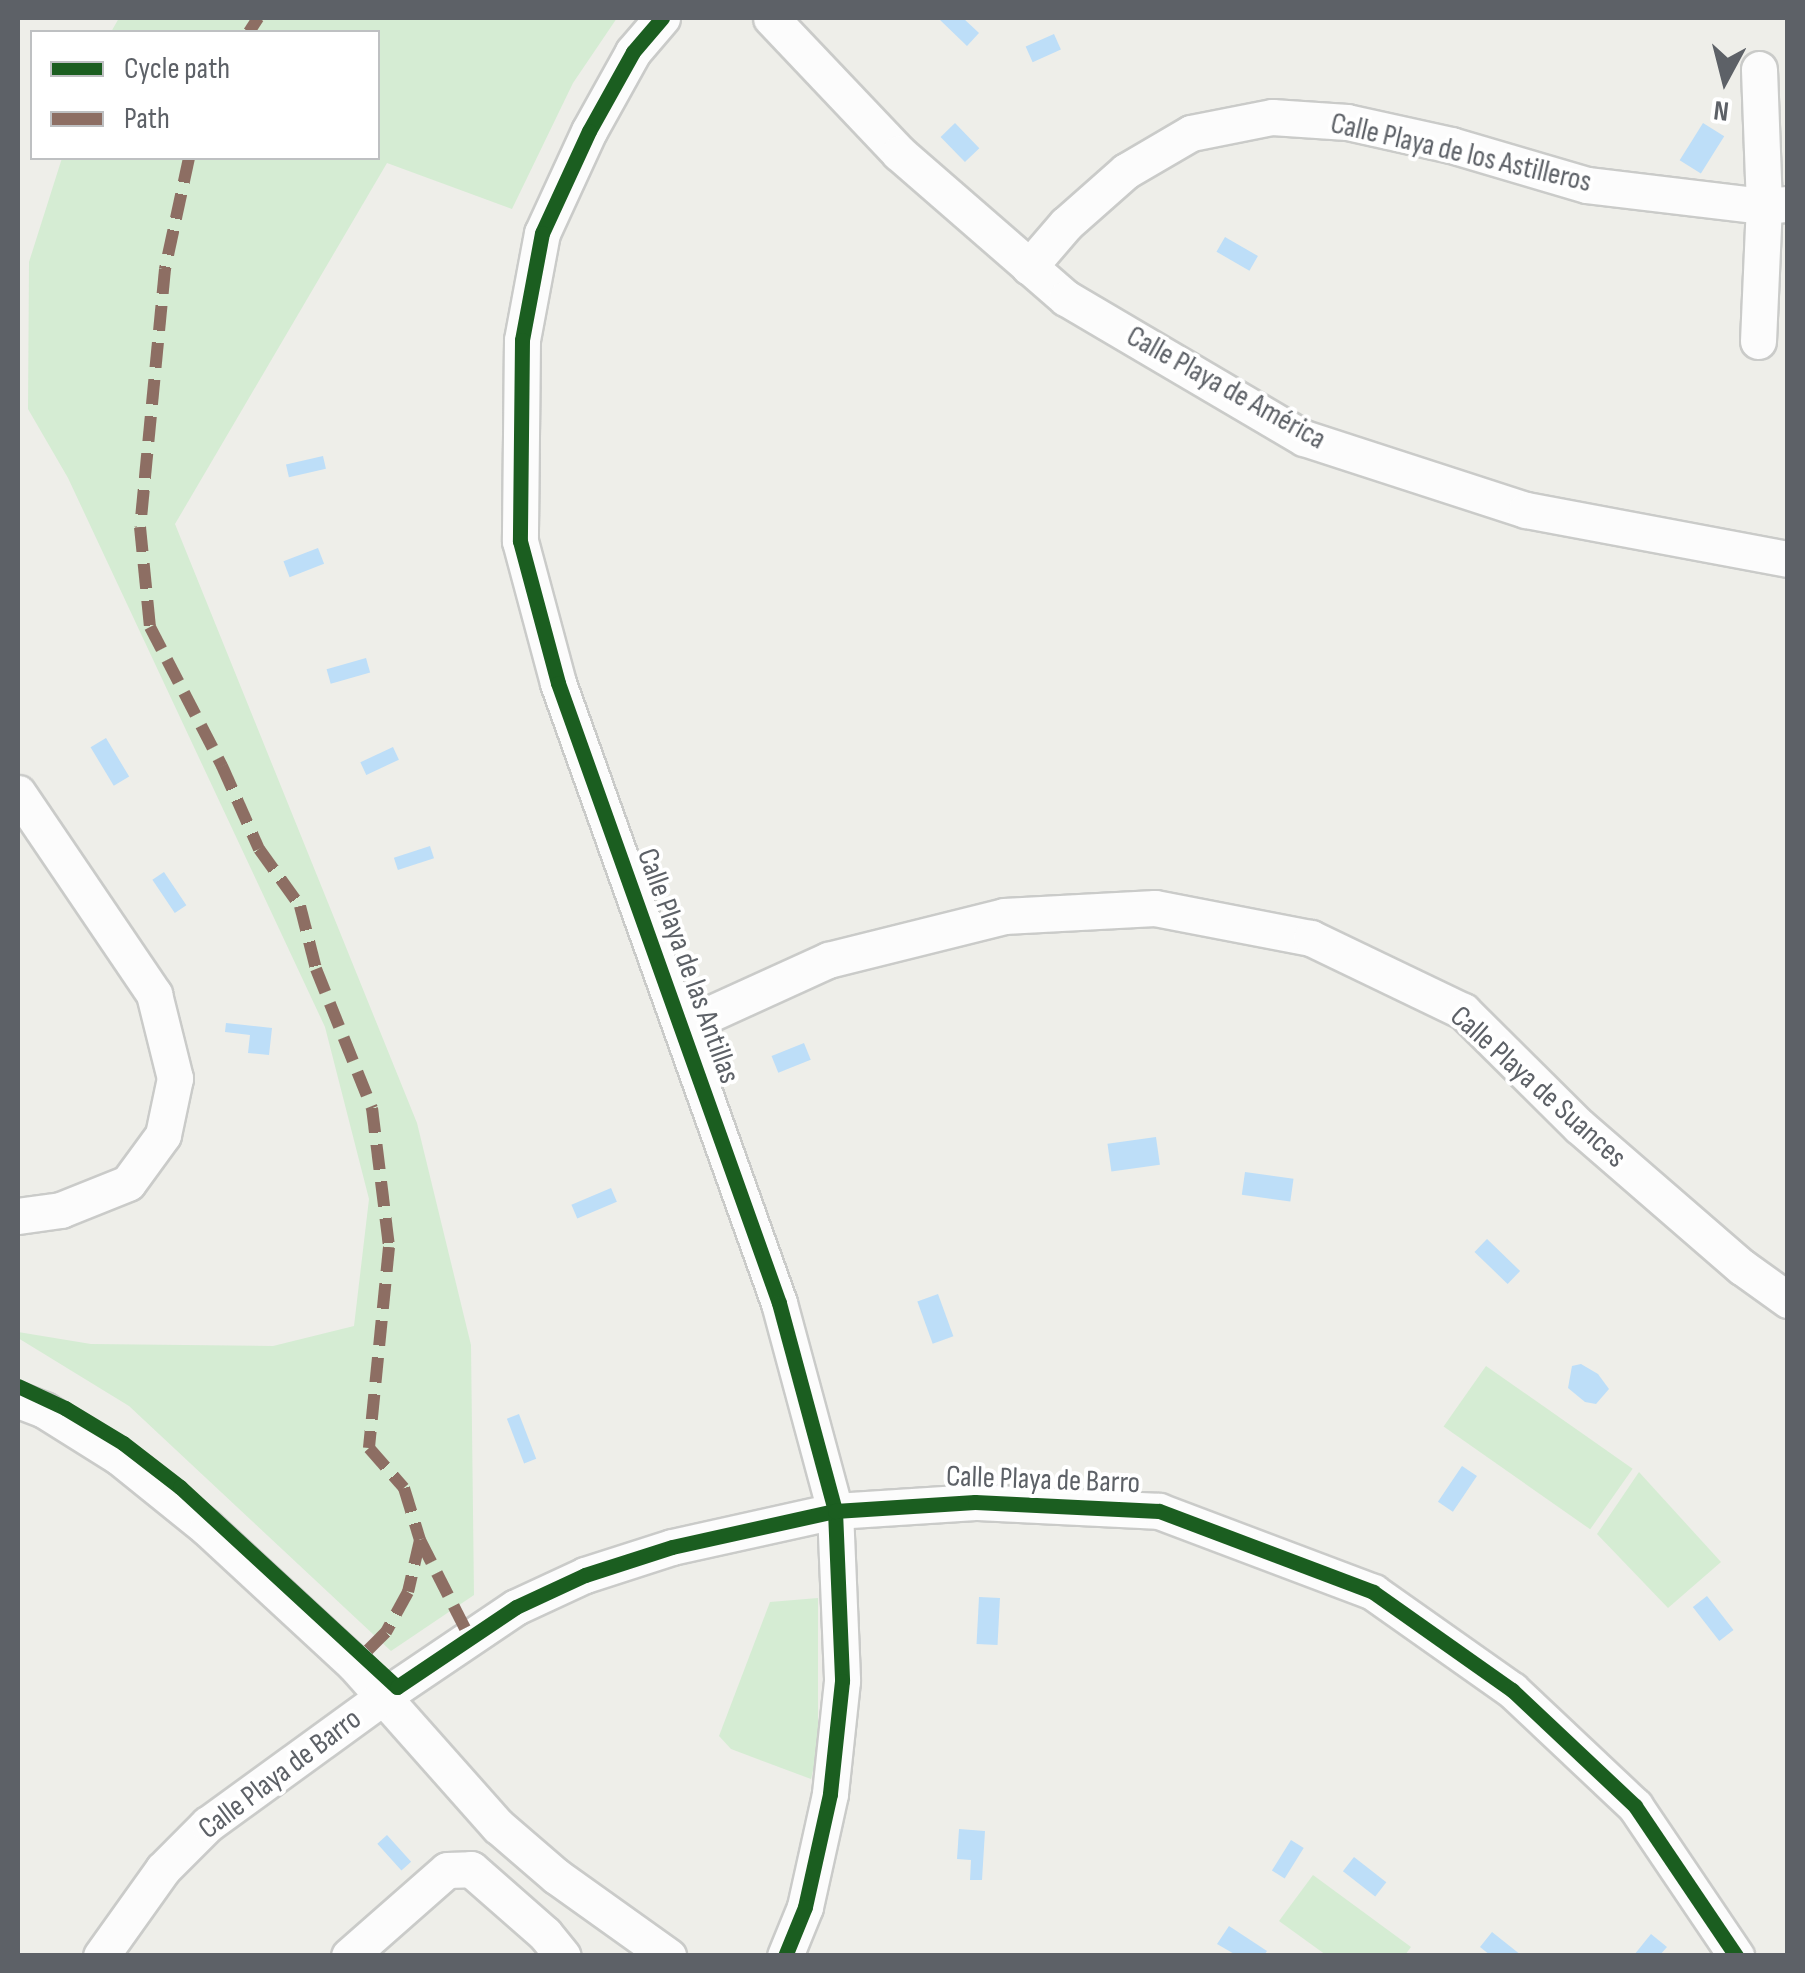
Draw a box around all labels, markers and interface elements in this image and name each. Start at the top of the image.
legend [30,30,380,160]
north arrow [1675,30,1775,130]
text: Cycle path [124,51,230,87]
text: N [1712,93,1731,128]
text: Path [124,101,170,137]
street label: Calle Playa de los Astilleros [1327,105,1595,201]
street label: Calle Playa de América [1120,318,1332,458]
street label: Calle Playa de las Antillas [629,844,747,1088]
street label: Calle Playa de Suances [1443,999,1633,1175]
street label: Calle Playa de Barro [945,1459,1141,1501]
street label: Calle Playa de Barro [192,1701,368,1847]

